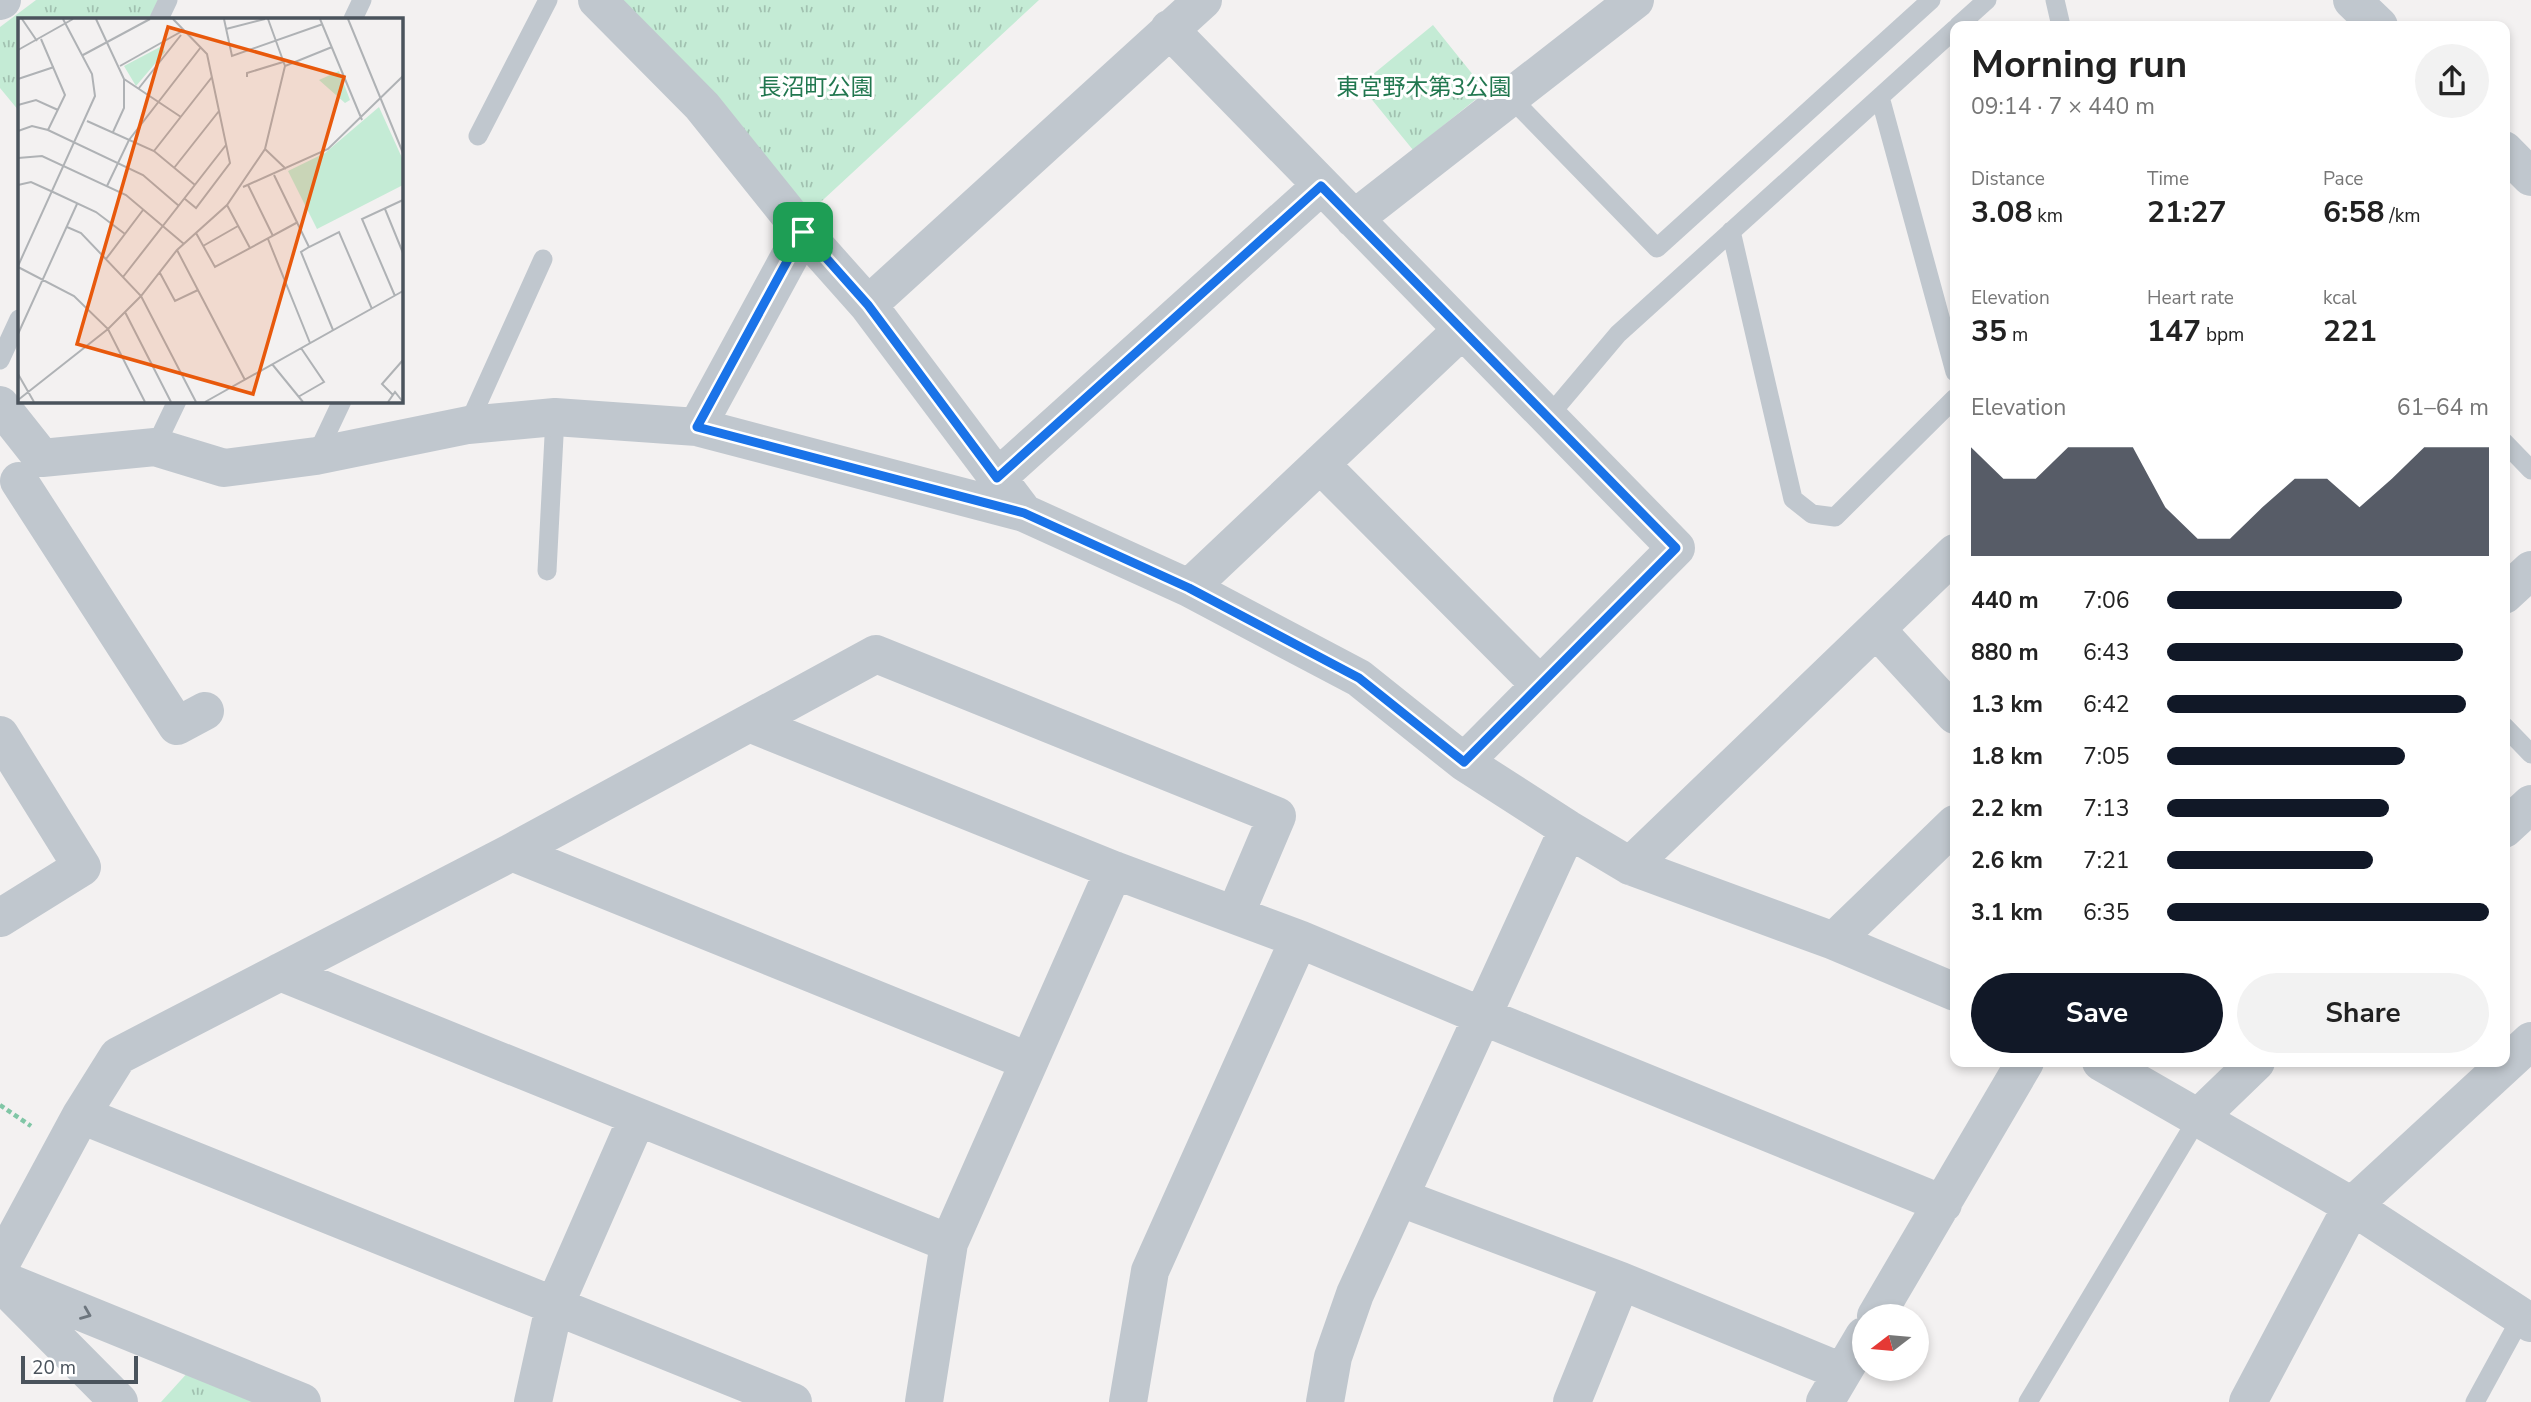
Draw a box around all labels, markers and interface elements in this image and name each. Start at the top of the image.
inset map [18,18,402,402]
text: Morning run [1971,39,2187,90]
button: share [2415,44,2489,118]
park label: 長沼町公園 [759,72,874,103]
park label: 東宮野木第3公園 [1337,72,1511,103]
text: 09:14 · 7 × 440 m [1971,91,2155,122]
text: Distance [1971,166,2045,192]
text: Time [2147,166,2189,192]
text: Pace [2323,166,2363,192]
text: 3.08 [1971,192,2032,233]
text: 21:27 [2147,192,2226,233]
text: 6:58 [2323,192,2384,233]
pin [773,202,833,262]
text: km [2032,203,2063,229]
text: /km [2384,203,2420,229]
icon: arrive [784,213,822,251]
text: Elevation [1971,285,2050,311]
text: Heart rate [2147,285,2234,311]
text: kcal [2323,285,2357,311]
text: 35 [1971,311,2007,352]
text: 147 [2147,311,2201,352]
text: 221 [2323,311,2377,352]
text: m [2007,322,2028,348]
text: bpm [2201,322,2244,348]
text: Elevation [1971,392,2066,423]
text: 61–64 m [2397,392,2489,423]
text: 440 m [1971,585,2039,616]
text: 7:06 [2083,585,2130,616]
text: 880 m [1971,637,2039,668]
text: 6:43 [2083,637,2130,668]
text: 1.3 km [1971,689,2043,720]
text: 6:42 [2083,689,2130,720]
text: 1.8 km [1971,741,2043,772]
text: 7:05 [2083,741,2130,772]
text: 2.2 km [1971,793,2043,824]
text: 7:13 [2083,793,2130,824]
text: 2.6 km [1971,845,2043,876]
text: 7:21 [2083,845,2130,876]
text: 3.1 km [1971,897,2043,928]
text: 6:35 [2083,897,2130,928]
button: Save [1971,973,2223,1053]
button: Share [2237,973,2489,1053]
north arrow [1852,1304,1928,1381]
map controls [1852,1304,1929,1381]
one-way arrow [79,1305,91,1319]
scale bar [21,1353,138,1385]
text: 20 m [32,1355,76,1381]

